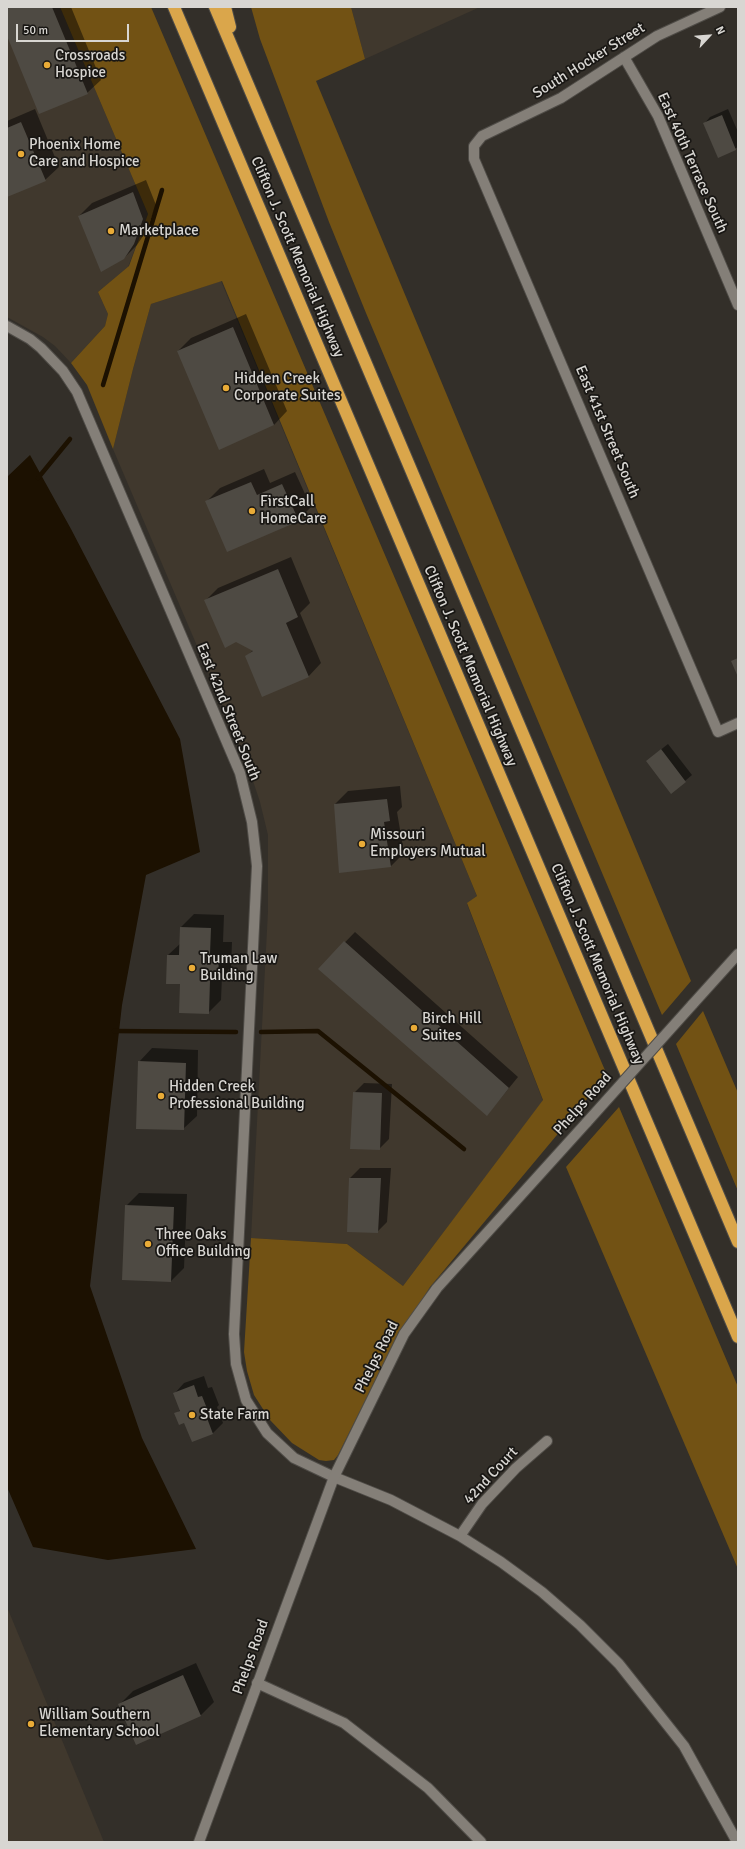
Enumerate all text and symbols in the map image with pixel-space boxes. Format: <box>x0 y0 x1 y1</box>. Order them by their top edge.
scale bar <box>18 16 131 42</box>
north arrow <box>689 16 729 56</box>
street label: South Hocker Street <box>530 19 648 103</box>
text: 50 m <box>23 23 48 38</box>
text: N <box>713 24 728 37</box>
place label: Crossroads Hospice <box>55 47 125 82</box>
marker: Crossroads Hospice <box>42 60 52 70</box>
street label: East 40th Terrace South <box>653 90 731 236</box>
place label: Phoenix Home Care and Hospice <box>29 136 140 171</box>
marker: Phoenix Home Care and Hospice <box>16 149 26 159</box>
street label: Clifton J. Scott Memorial Highway <box>246 154 348 360</box>
place label: Marketplace <box>119 222 199 240</box>
marker: Marketplace <box>106 226 116 236</box>
street label: East 41st Street South <box>571 363 643 501</box>
place label: Hidden Creek Corporate Suites <box>234 370 340 405</box>
marker: Hidden Creek Corporate Suites <box>221 383 231 393</box>
place label: FirstCall HomeCare <box>260 493 327 528</box>
marker: FirstCall HomeCare <box>247 506 257 516</box>
street label: Clifton J. Scott Memorial Highway <box>419 563 521 769</box>
street label: East 42nd Street South <box>192 641 264 783</box>
place label: Missouri Employers Mutual <box>370 826 486 861</box>
marker: Missouri Employers Mutual <box>357 839 367 849</box>
street label: Clifton J. Scott Memorial Highway <box>546 861 648 1067</box>
place label: Truman Law Building <box>200 950 277 985</box>
marker: Truman Law Building <box>187 963 197 973</box>
place label: Birch Hill Suites <box>422 1010 482 1045</box>
marker: Birch Hill Suites <box>409 1023 419 1033</box>
street label: Phelps Road <box>550 1069 616 1139</box>
place label: Hidden Creek Professional Building <box>169 1078 305 1113</box>
marker: Hidden Creek Professional Building <box>156 1091 166 1101</box>
place label: Three Oaks Office Building <box>156 1226 251 1261</box>
marker: Three Oaks Office Building <box>143 1239 153 1249</box>
street label: Phelps Road <box>351 1318 403 1396</box>
place label: State Farm <box>200 1406 269 1424</box>
marker: State Farm <box>187 1410 197 1420</box>
street label: 42nd Court <box>460 1444 522 1508</box>
street label: Phelps Road <box>229 1617 273 1697</box>
place label: William Southern Elementary School <box>39 1706 160 1741</box>
marker: William Southern Elementary School <box>26 1719 36 1729</box>

